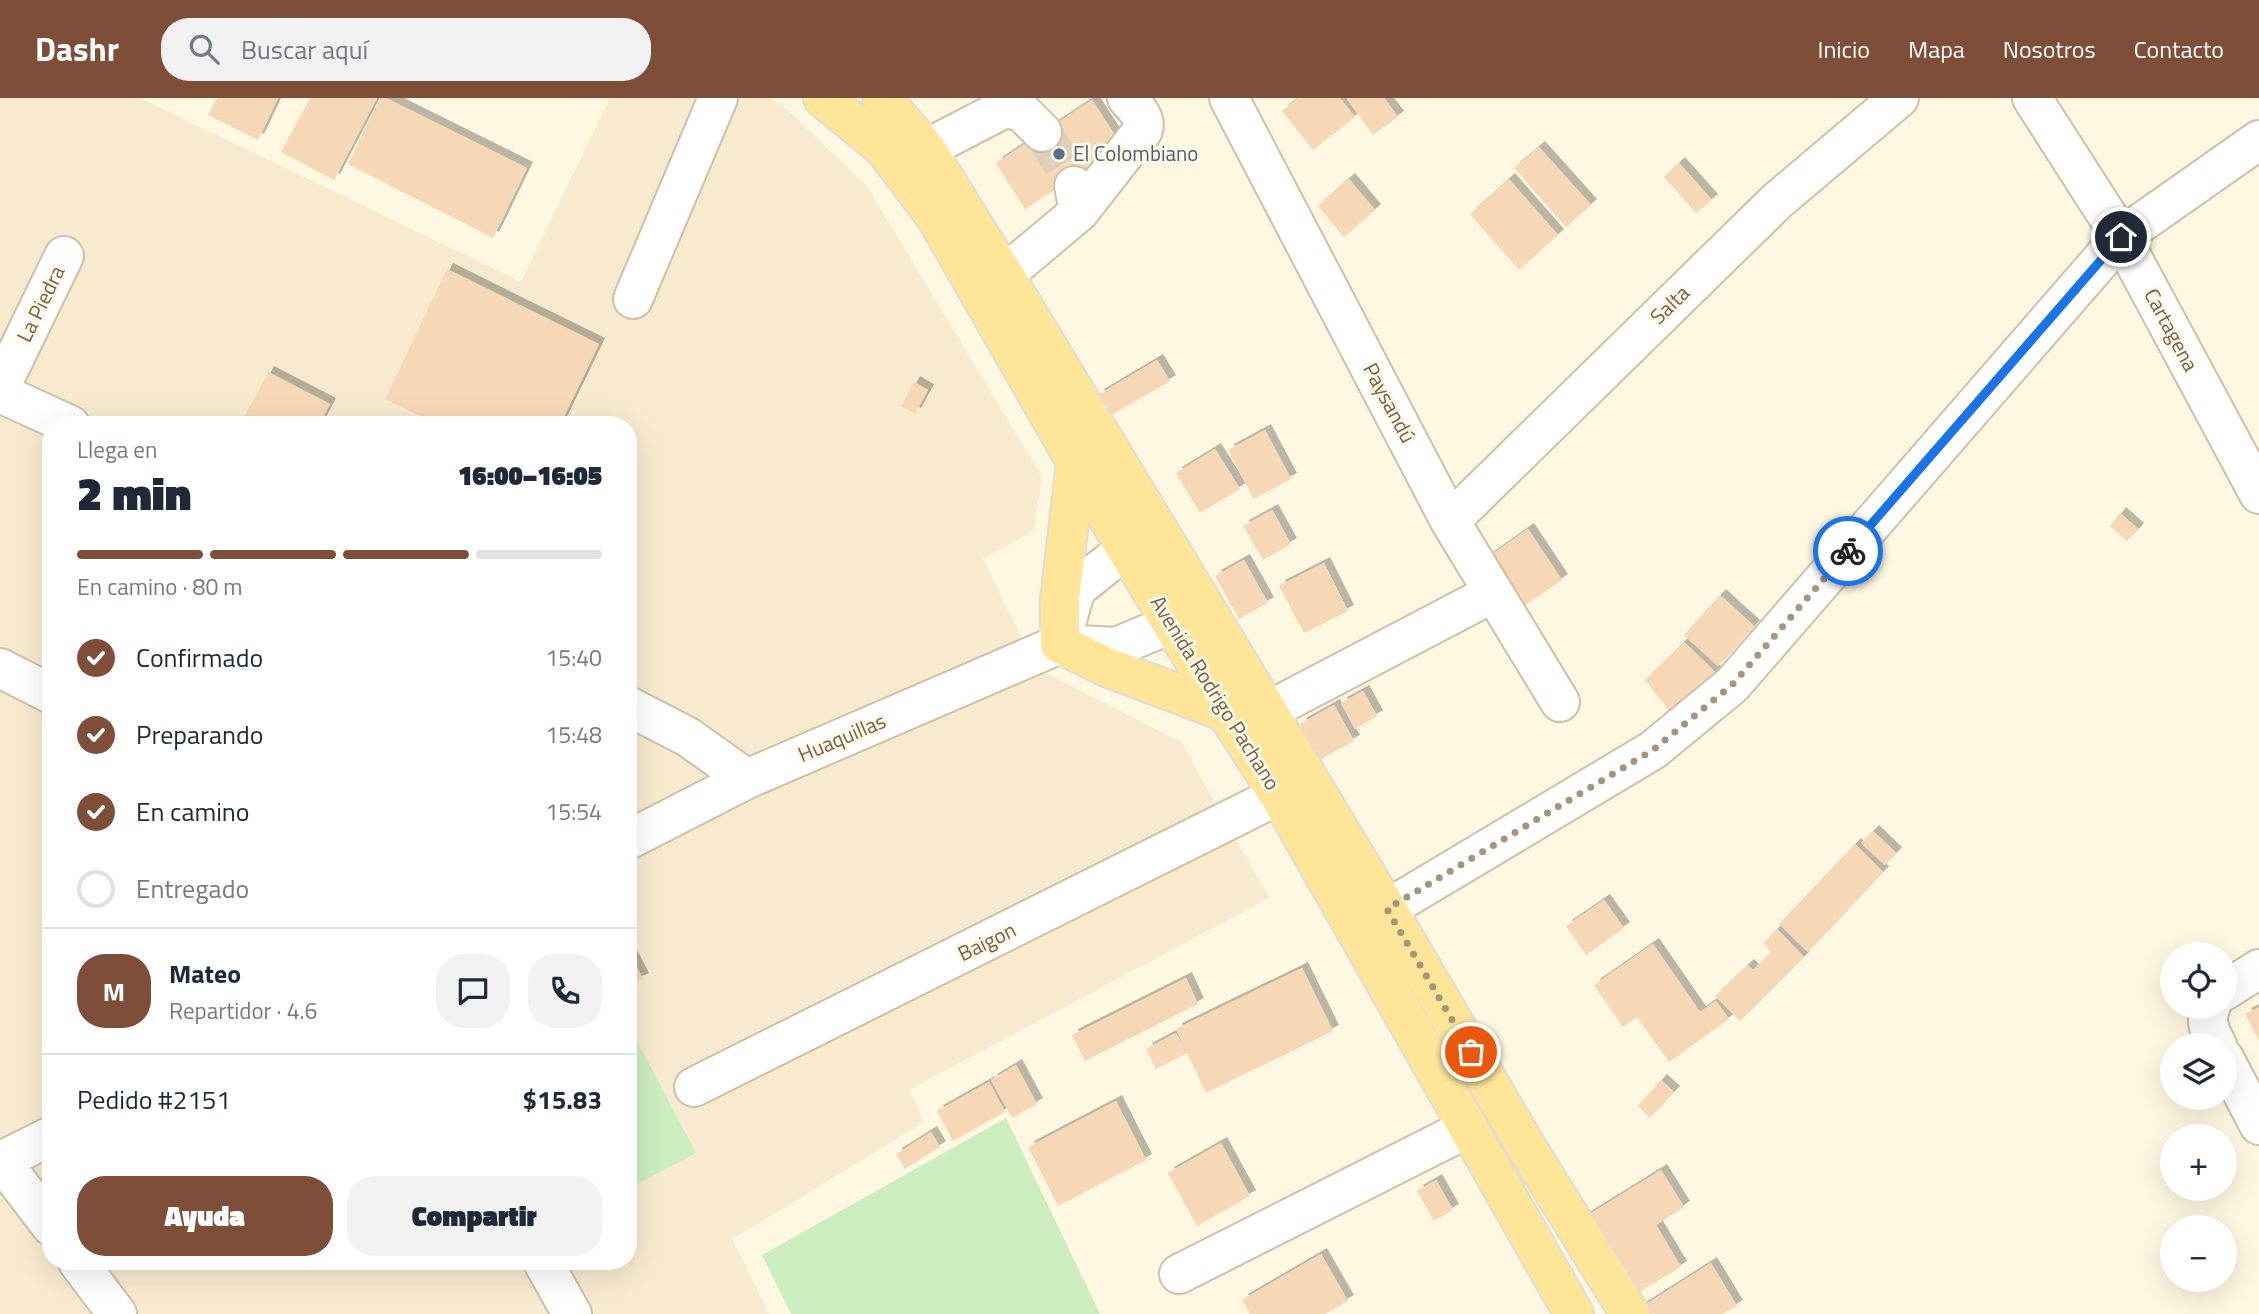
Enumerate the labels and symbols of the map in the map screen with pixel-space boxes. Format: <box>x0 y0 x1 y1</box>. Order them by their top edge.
place label: El Colombiano <box>1073 137 1198 169</box>
marker: El Colombiano <box>1051 146 1067 162</box>
pin <box>2091 207 2151 267</box>
street label: La Piedra <box>8 259 73 347</box>
street label: Salta <box>1642 277 1697 331</box>
street label: Cartagena <box>2137 282 2207 377</box>
street label: Paysandú <box>1355 357 1424 448</box>
courier <box>1813 516 1883 586</box>
street label: Avenida Rodrigo Pachano <box>1143 589 1289 796</box>
street label: Huaquillas <box>793 704 890 770</box>
street label: Baigon <box>952 913 1021 969</box>
pin <box>1441 1022 1501 1082</box>

